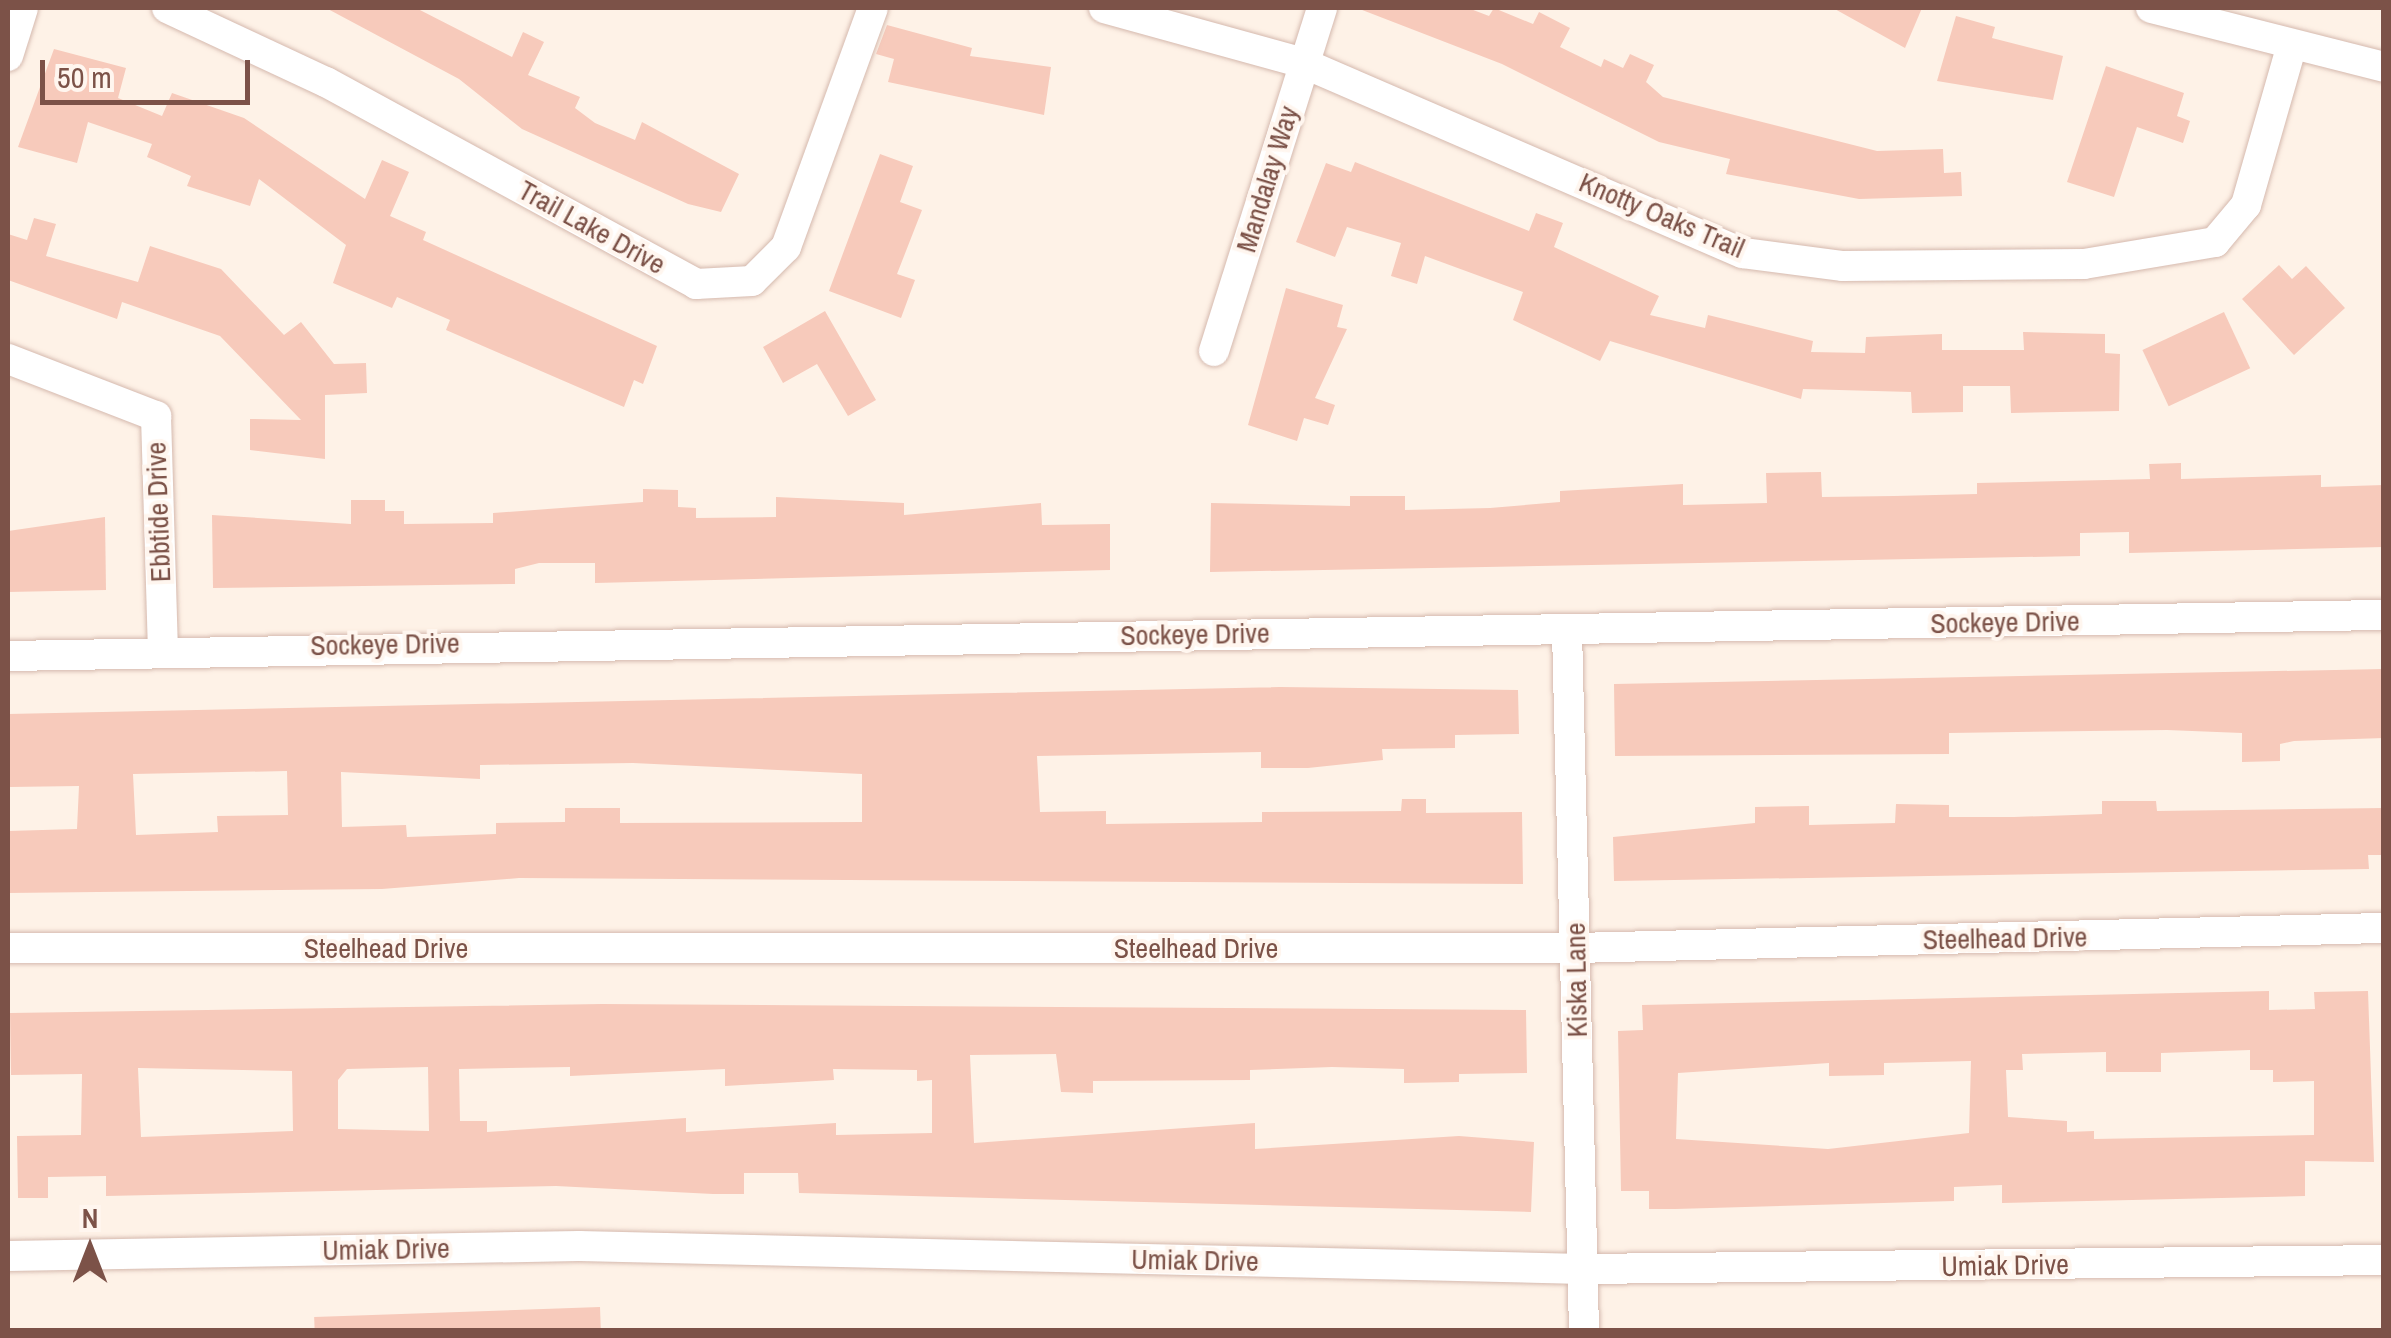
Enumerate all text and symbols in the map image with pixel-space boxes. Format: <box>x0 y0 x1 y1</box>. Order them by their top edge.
scale bar <box>45 40 255 102</box>
text: 50 m <box>57 57 112 97</box>
street label: Mandalay Way <box>1229 102 1305 256</box>
street label: Knotty Oaks Trail <box>1574 165 1750 265</box>
street label: Trail Lake Drive <box>513 173 671 281</box>
street label: Ebbtide Drive <box>139 441 177 583</box>
street label: Sockeye Drive <box>1930 604 2080 640</box>
street label: Sockeye Drive <box>1120 616 1270 652</box>
street label: Sockeye Drive <box>310 626 460 662</box>
street label: Steelhead Drive <box>1922 920 2088 956</box>
street label: Kiska Lane <box>1558 922 1594 1038</box>
street label: Steelhead Drive <box>304 931 468 965</box>
street label: Steelhead Drive <box>1114 931 1278 965</box>
north arrow <box>40 1198 140 1298</box>
text: N <box>82 1199 98 1237</box>
street label: Umiak Drive <box>322 1231 450 1267</box>
street label: Umiak Drive <box>1131 1242 1259 1278</box>
street label: Umiak Drive <box>1941 1247 2069 1283</box>

